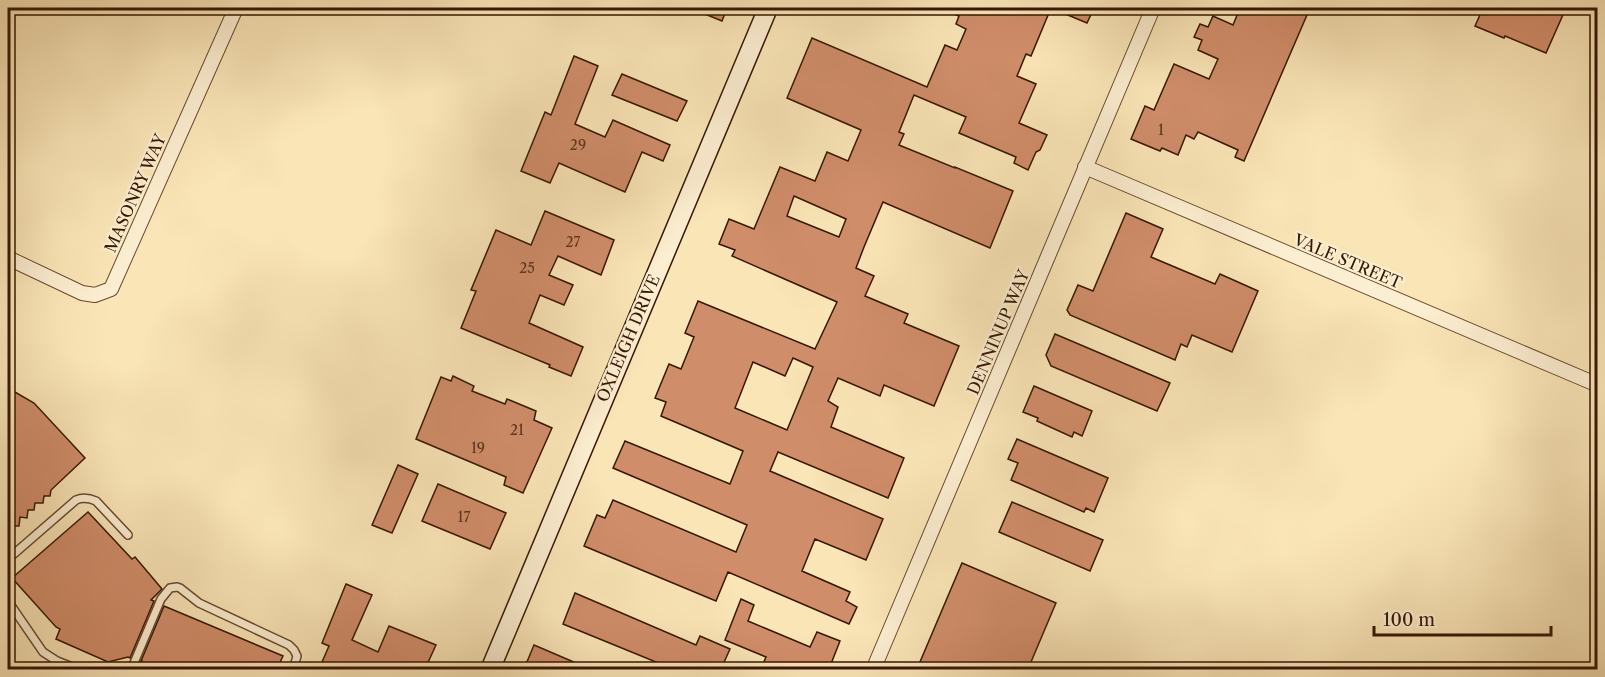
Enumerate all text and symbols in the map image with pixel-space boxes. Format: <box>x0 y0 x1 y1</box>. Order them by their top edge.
house number: 1 <box>1158 121 1164 139</box>
street label: MASONRY WAY <box>100 130 170 255</box>
house number: 29 <box>570 136 586 154</box>
street label: VALE STREET <box>1290 229 1405 293</box>
house number: 27 <box>566 233 581 251</box>
house number: 25 <box>519 259 535 277</box>
street label: DENNINUP WAY <box>963 266 1034 398</box>
street label: OXLEIGH DRIVE <box>592 271 664 405</box>
house number: 21 <box>510 421 524 439</box>
house number: 19 <box>471 439 485 457</box>
house number: 17 <box>458 508 470 526</box>
scale bar <box>1374 599 1551 637</box>
text: 100 m <box>1383 609 1435 631</box>

